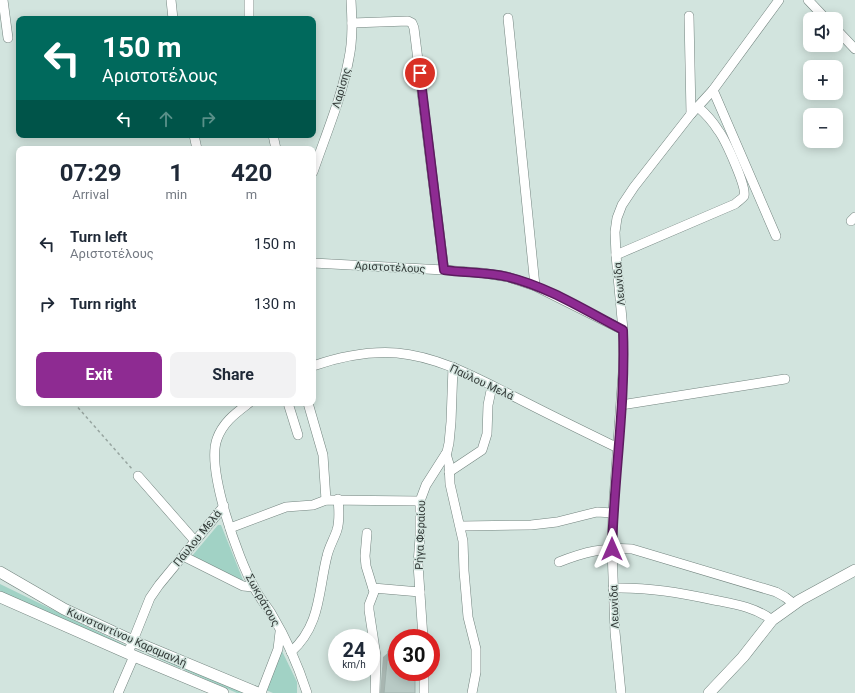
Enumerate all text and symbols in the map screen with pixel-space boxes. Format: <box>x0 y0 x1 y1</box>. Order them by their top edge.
map controls <box>803 12 843 148</box>
button: sound <box>803 12 843 52</box>
text: 150 m <box>102 31 181 64</box>
icon: left <box>36 32 88 84</box>
pin <box>403 56 437 90</box>
button: + <box>803 60 843 100</box>
icon: arrive <box>409 62 431 84</box>
text: Αριστοτέλους <box>102 65 218 86</box>
street label: Λαρίσης <box>329 66 353 110</box>
icon: left <box>113 108 135 130</box>
icon: ahead <box>155 108 177 130</box>
icon: right <box>197 108 219 130</box>
button: − <box>803 108 843 148</box>
text: 07:29 <box>60 159 122 187</box>
text: 1 <box>169 159 183 187</box>
text: 420 <box>231 159 272 187</box>
text: Arrival <box>72 187 109 202</box>
text: min <box>165 187 187 202</box>
text: m <box>246 187 257 202</box>
text: Turn left <box>70 228 127 246</box>
icon: left <box>36 233 58 255</box>
text: 150 m <box>254 235 296 253</box>
text: Αριστοτέλους <box>70 246 154 261</box>
street label: Αριστοτέλους <box>354 259 426 276</box>
street label: Λεωνίδα <box>611 261 628 306</box>
icon: right <box>36 293 58 315</box>
text: Turn right <box>70 295 136 313</box>
text: 130 m <box>254 295 296 313</box>
button: Exit <box>36 352 162 398</box>
button: Share <box>170 352 296 398</box>
street label: Παύλου Μελά <box>448 362 517 403</box>
street label: Ρήγα Φεραίου <box>413 500 428 570</box>
street label: Πάυλου Μελά <box>171 507 225 569</box>
position arrow <box>591 528 633 570</box>
street label: Σωκράτους <box>243 572 282 629</box>
street label: Λεωνίδα <box>607 584 622 629</box>
street label: Κωνσταντίνου Καραμανλή <box>65 605 189 670</box>
speed limit sign: 30 <box>388 629 440 681</box>
text: 24 <box>343 638 365 662</box>
text: km/h <box>342 659 366 670</box>

